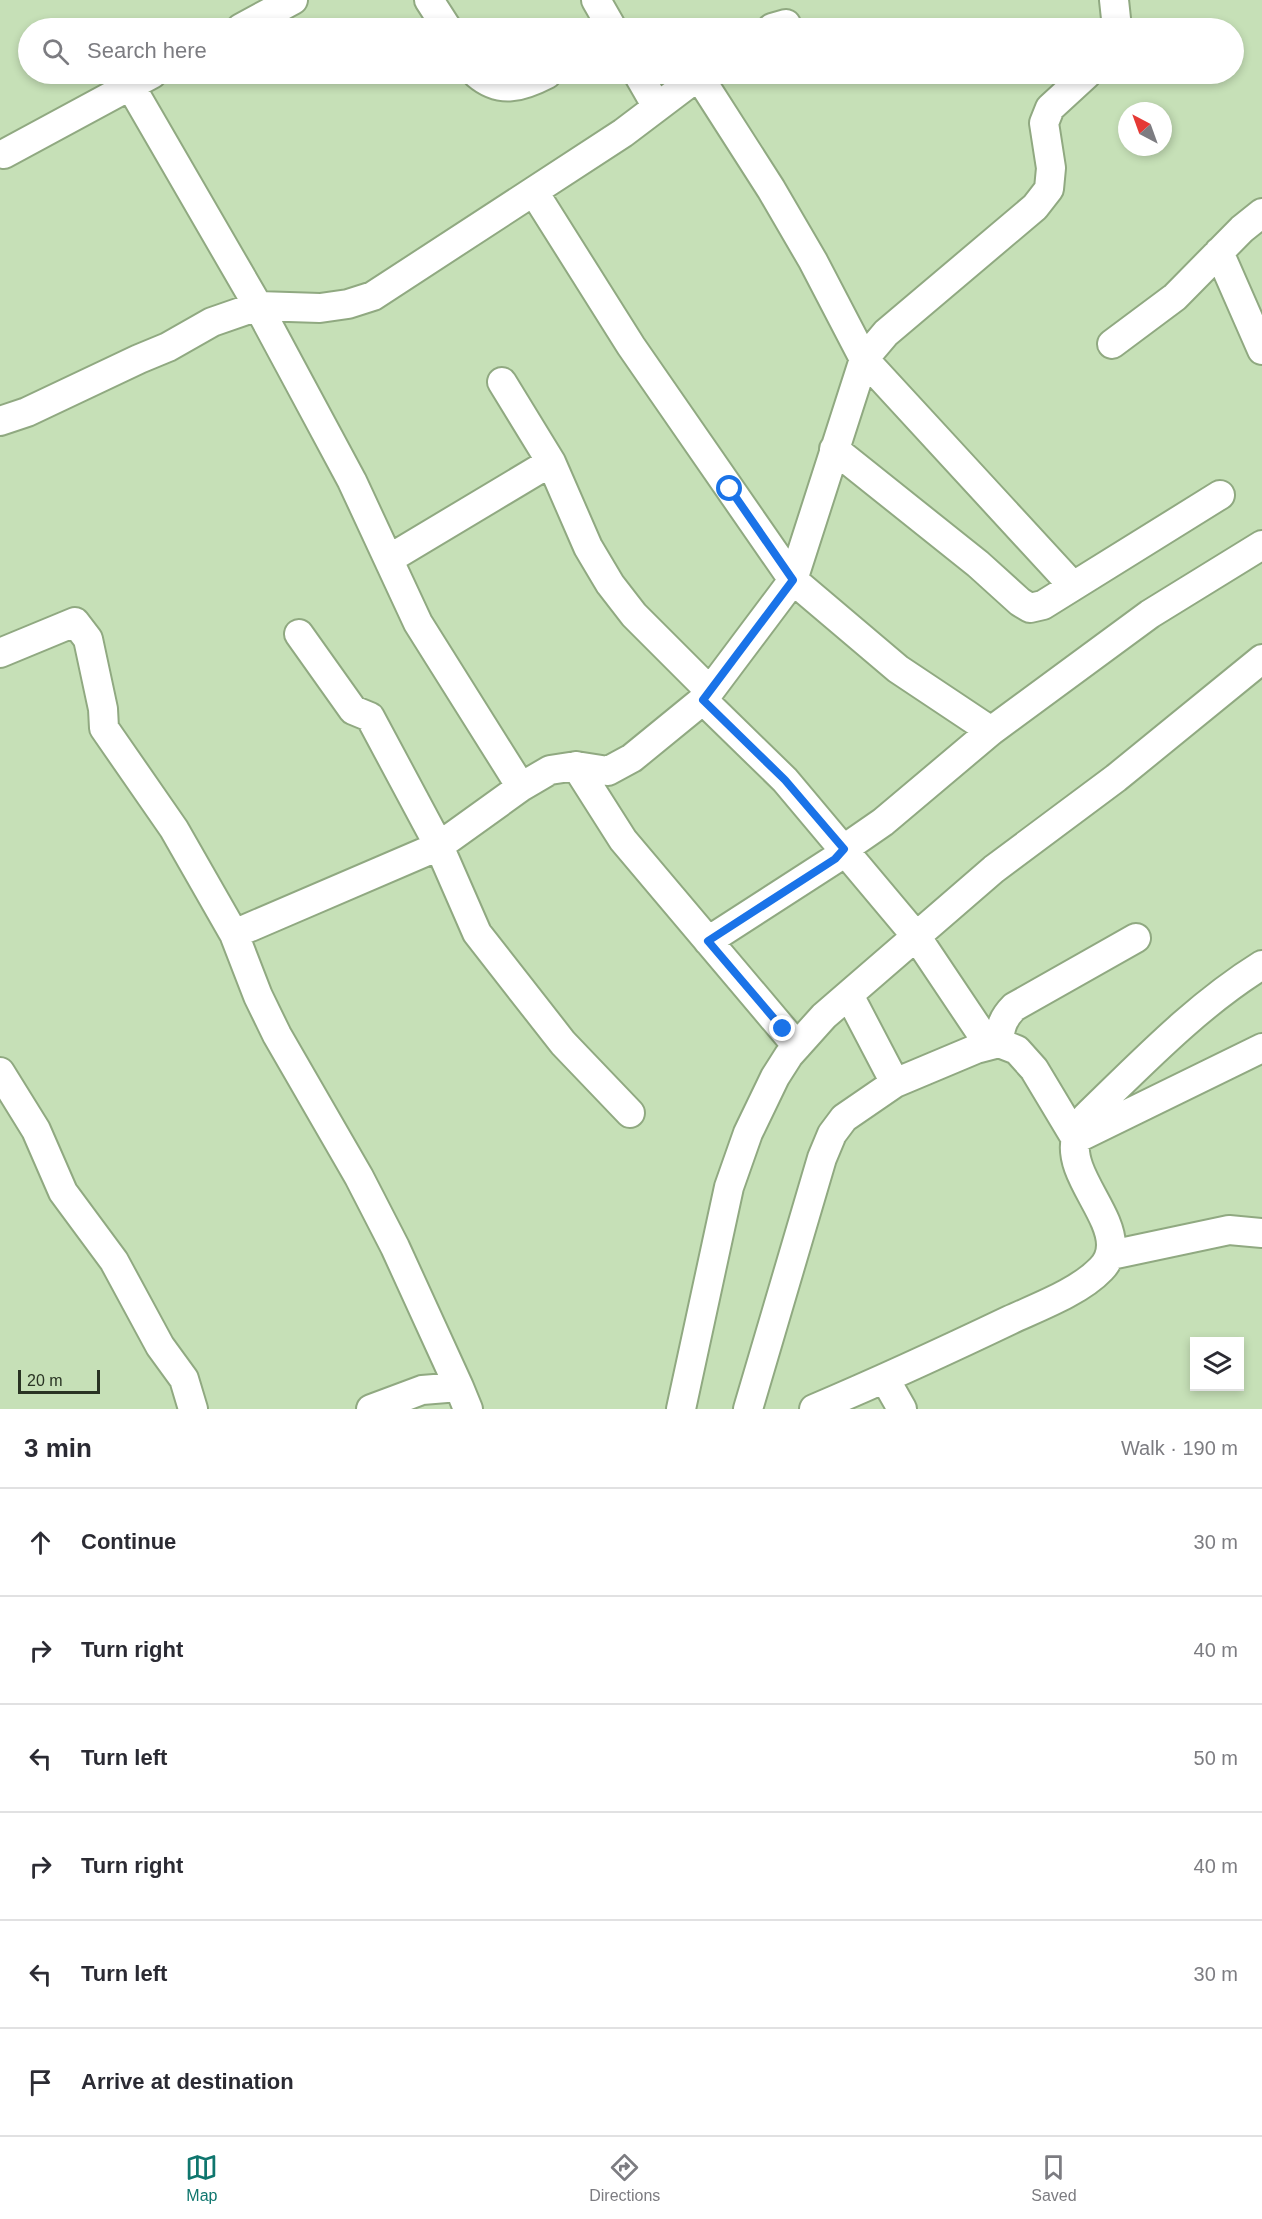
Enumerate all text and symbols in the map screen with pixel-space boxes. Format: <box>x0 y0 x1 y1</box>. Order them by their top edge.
search box <box>18 18 1244 84</box>
icon: search <box>39 35 72 68</box>
text: Search here <box>87 38 207 63</box>
north arrow <box>1118 102 1172 156</box>
route start <box>716 475 742 501</box>
route end <box>769 1015 795 1041</box>
map controls <box>1190 1337 1244 1391</box>
button: layers <box>1190 1337 1244 1391</box>
scale bar <box>18 1367 100 1394</box>
text: 20 m <box>27 1372 63 1389</box>
text: 3 min <box>24 1433 92 1463</box>
text: Walk · 190 m <box>1121 1437 1238 1459</box>
icon: ahead <box>24 1526 57 1559</box>
text: Continue <box>81 1529 176 1554</box>
text: 30 m <box>1194 1531 1238 1553</box>
icon: right <box>24 1634 57 1667</box>
text: Turn right <box>81 1637 183 1662</box>
text: 40 m <box>1194 1639 1238 1661</box>
icon: left <box>24 1742 57 1775</box>
text: Turn left <box>81 1745 167 1770</box>
text: 50 m <box>1194 1747 1238 1769</box>
icon: right <box>24 1850 57 1883</box>
text: Turn right <box>81 1853 183 1878</box>
text: 40 m <box>1194 1855 1238 1877</box>
icon: left <box>24 1958 57 1991</box>
text: Turn left <box>81 1961 167 1986</box>
text: 30 m <box>1194 1963 1238 1985</box>
icon: arrive <box>24 2066 57 2099</box>
text: Arrive at destination <box>81 2069 294 2094</box>
tab: Map <box>185 2151 218 2205</box>
tab: Directions <box>589 2151 660 2205</box>
tab: Saved <box>1031 2151 1077 2205</box>

